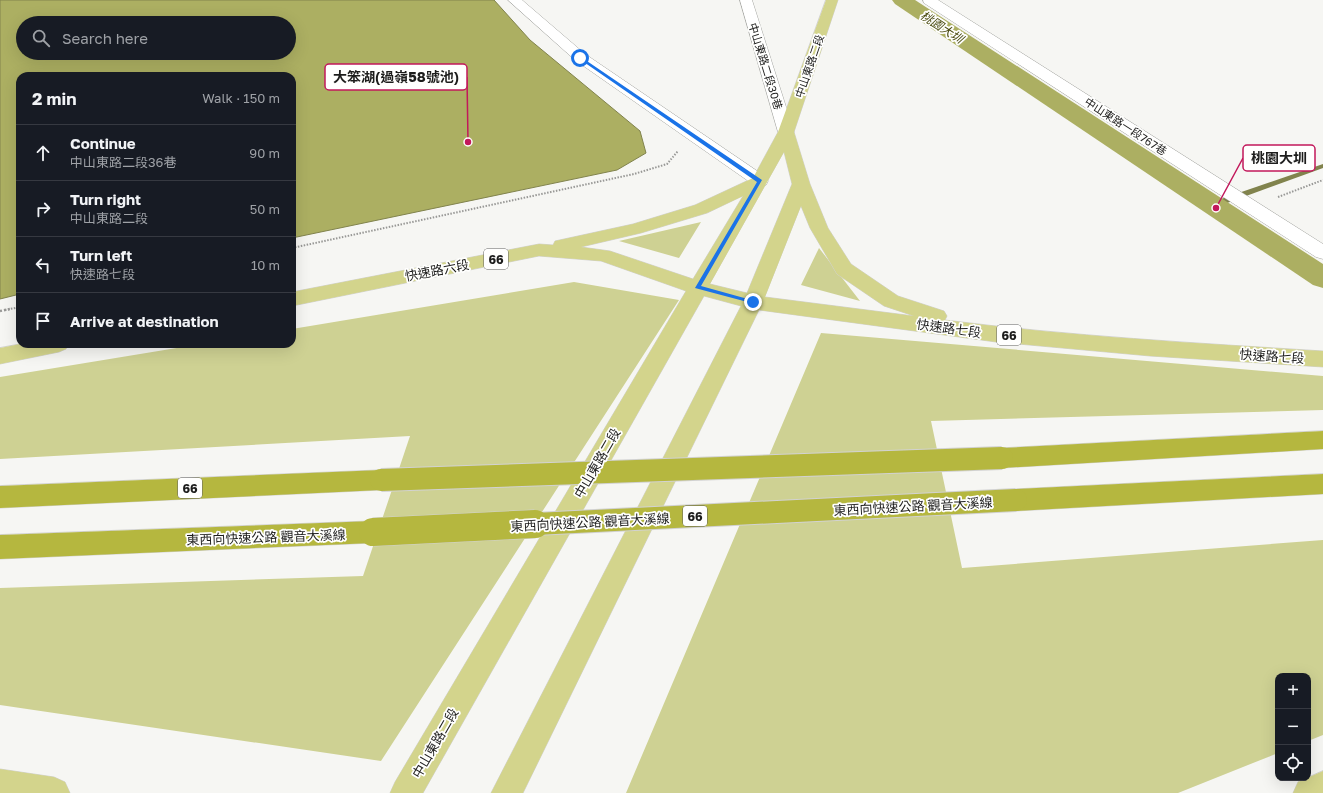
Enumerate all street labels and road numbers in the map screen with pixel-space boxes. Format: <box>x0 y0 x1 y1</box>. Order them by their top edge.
street label: 中山東路二段30巷 <box>747 21 785 111</box>
street label: 中山東路二段 <box>792 33 826 99</box>
street label: 中山東路一段767巷 <box>1082 95 1170 157</box>
road number: 66 <box>484 249 508 269</box>
street label: 快速路六段 <box>404 256 470 284</box>
street label: 快速路七段 <box>916 316 982 340</box>
road number: 66 <box>997 325 1021 345</box>
street label: 快速路七段 <box>1239 346 1305 366</box>
street label: 中山東路二段 <box>571 425 623 501</box>
road number: 66 <box>178 478 202 498</box>
street label: 東西向快速公路 觀音大溪線 <box>833 494 993 518</box>
road number: 66 <box>683 506 707 526</box>
street label: 東西向快速公路 觀音大溪線 <box>510 510 670 534</box>
street label: 東西向快速公路 觀音大溪線 <box>186 526 346 548</box>
street label: 中山東路二段 <box>409 705 461 781</box>

